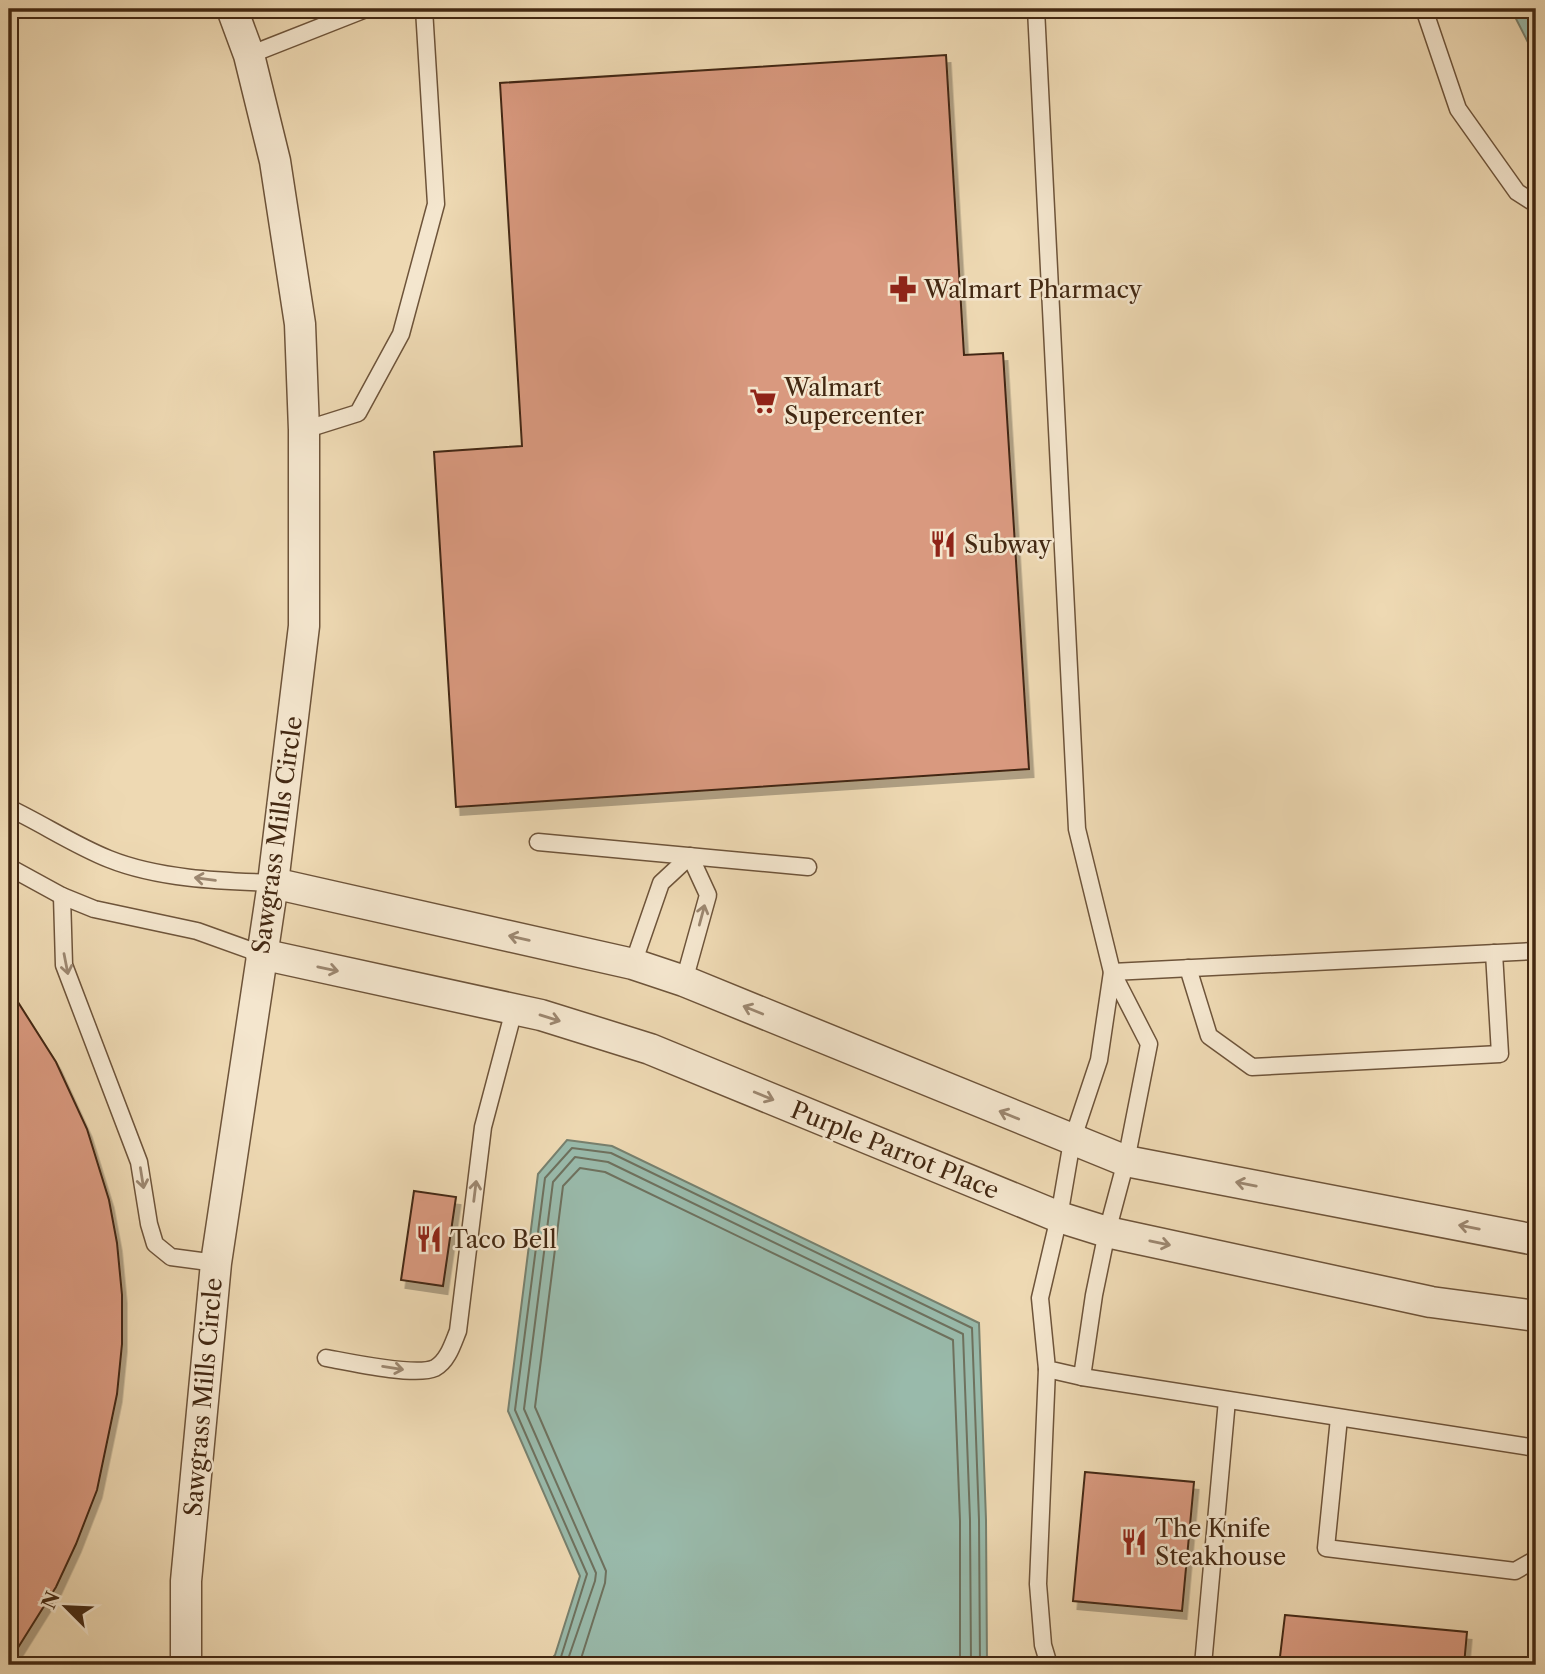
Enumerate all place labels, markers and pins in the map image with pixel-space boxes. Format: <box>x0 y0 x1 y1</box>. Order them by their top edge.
pharmacy icon: Walmart Pharmacy <box>888 274 918 304</box>
place label: Walmart Pharmacy <box>923 275 1143 304</box>
place label: Walmart Supercenter <box>783 373 924 430</box>
supermarket icon: Walmart Supercenter <box>748 386 778 416</box>
restaurant icon: Subway <box>928 529 958 559</box>
place label: Subway <box>964 530 1052 559</box>
restaurant icon: Taco Bell <box>414 1224 444 1254</box>
place label: Taco Bell <box>450 1225 557 1254</box>
place label: The Knife Steakhouse <box>1155 1514 1286 1571</box>
restaurant icon: The Knife Steakhouse <box>1119 1527 1149 1557</box>

